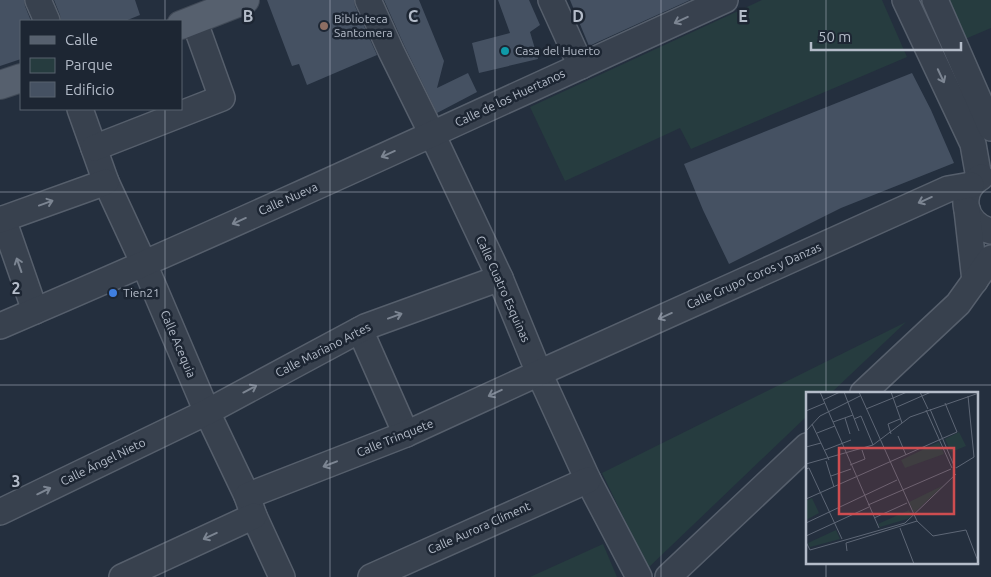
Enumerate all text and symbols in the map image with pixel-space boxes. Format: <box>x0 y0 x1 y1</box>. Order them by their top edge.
text: B <box>243 7 253 25</box>
text: C <box>408 7 418 25</box>
text: D <box>572 7 584 25</box>
text: E <box>738 7 748 25</box>
place label: Biblioteca Santomera <box>334 12 393 39</box>
one-way arrow <box>674 16 689 26</box>
legend <box>20 20 182 110</box>
marker: Biblioteca Santomera <box>318 20 330 32</box>
scale bar <box>811 20 961 52</box>
text: 50 m <box>818 28 851 45</box>
text: Calle <box>65 31 98 48</box>
place label: Casa del Huerto <box>515 44 600 57</box>
marker: Casa del Huerto <box>499 45 511 57</box>
text: Parque <box>65 56 113 73</box>
street label: Calle de los Huertanos <box>453 66 567 129</box>
one-way arrow <box>936 68 946 83</box>
text: Edificio <box>65 81 114 98</box>
one-way arrow <box>381 150 396 160</box>
street label: Calle Nueva <box>256 180 319 217</box>
one-way arrow <box>918 195 933 205</box>
one-way arrow <box>38 198 54 208</box>
one-way arrow <box>232 216 247 226</box>
street label: Calle Cuatro Esquinas <box>474 233 533 344</box>
street label: Calle Grupo Coros y Danzas <box>684 240 823 311</box>
one-way arrow <box>13 257 23 273</box>
text: 2 <box>11 279 21 297</box>
place label: Tien21 <box>123 286 160 299</box>
marker: Tien21 <box>107 287 119 299</box>
street label: Calle Acequia <box>158 308 199 380</box>
one-way arrow <box>387 311 402 320</box>
one-way arrow <box>658 312 673 322</box>
street label: Calle Mariano Artes <box>273 320 372 379</box>
one-way arrow <box>242 384 257 394</box>
one-way arrow <box>488 389 503 399</box>
inset map <box>806 392 978 564</box>
street label: Calle Trinquete <box>355 416 435 459</box>
street label: Calle Ángel Nieto <box>58 435 147 488</box>
one-way arrow <box>322 460 338 469</box>
text: 3 <box>11 472 21 490</box>
one-way arrow <box>36 485 51 495</box>
street label: Calle Aurora Climent <box>426 499 532 556</box>
one-way arrow <box>203 532 218 542</box>

